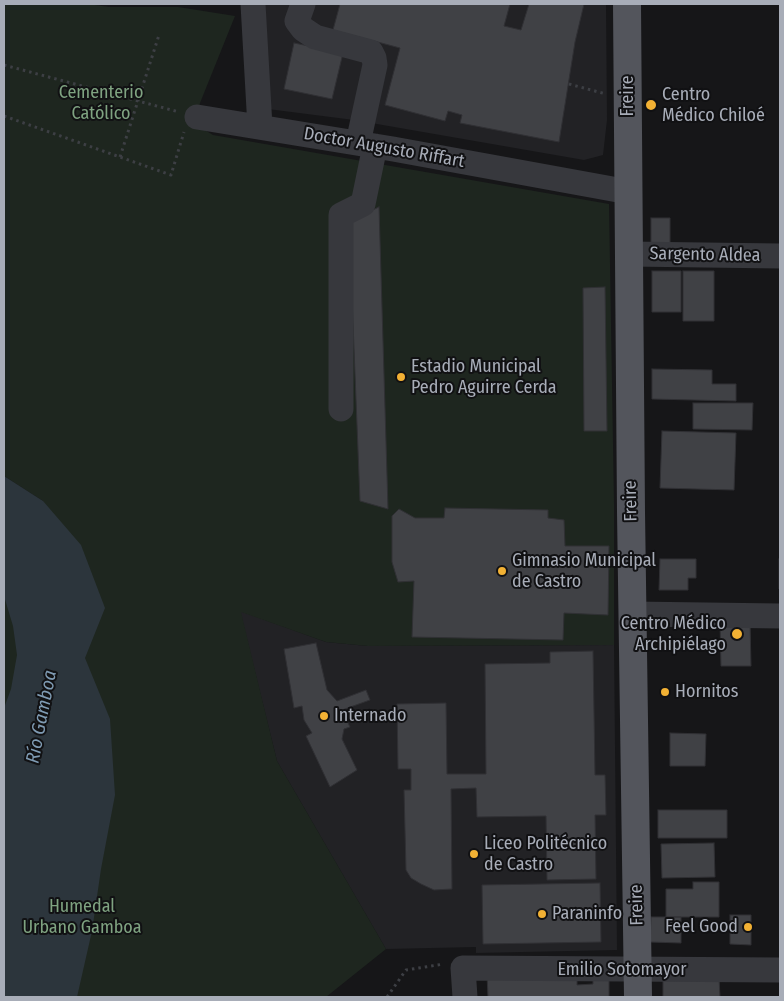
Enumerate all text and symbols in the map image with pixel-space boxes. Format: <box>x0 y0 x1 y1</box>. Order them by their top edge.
street label: Freire <box>617 75 639 117</box>
park label: Cementerio Católico <box>59 82 143 125</box>
place label: Centro Médico Chiloé <box>662 84 765 126</box>
marker: Centro Médico Chiloé <box>644 98 658 112</box>
street label: Doctor Augusto Riffart <box>302 123 466 173</box>
street label: Sargento Aldea <box>649 243 761 267</box>
place label: Estadio Municipal Pedro Aguirre Cerda <box>411 356 557 398</box>
marker: Estadio Municipal Pedro Aguirre Cerda <box>395 371 407 383</box>
street label: Freire <box>620 480 642 522</box>
place label: Gimnasio Municipal de Castro <box>512 550 656 592</box>
marker: Gimnasio Municipal de Castro <box>496 565 508 577</box>
place label: Centro Médico Archipiélago <box>621 613 726 656</box>
marker: Centro Médico Archipiélago <box>730 627 744 641</box>
water label: Río Gamboa <box>22 668 62 766</box>
place label: Hornitos <box>675 681 738 703</box>
marker: Hornitos <box>659 686 671 698</box>
place label: Internado <box>334 705 406 727</box>
marker: Internado <box>318 710 330 722</box>
place label: Liceo Politécnico de Castro <box>484 833 607 876</box>
marker: Liceo Politécnico de Castro <box>468 848 480 860</box>
street label: Freire <box>626 884 648 926</box>
park label: Humedal Urbano Gamboa <box>23 896 141 939</box>
place label: Paraninfo <box>552 903 622 925</box>
marker: Paraninfo <box>536 908 548 920</box>
place label: Feel Good <box>665 916 738 938</box>
marker: Feel Good <box>742 921 754 933</box>
street label: Emilio Sotomayor <box>557 959 687 981</box>

